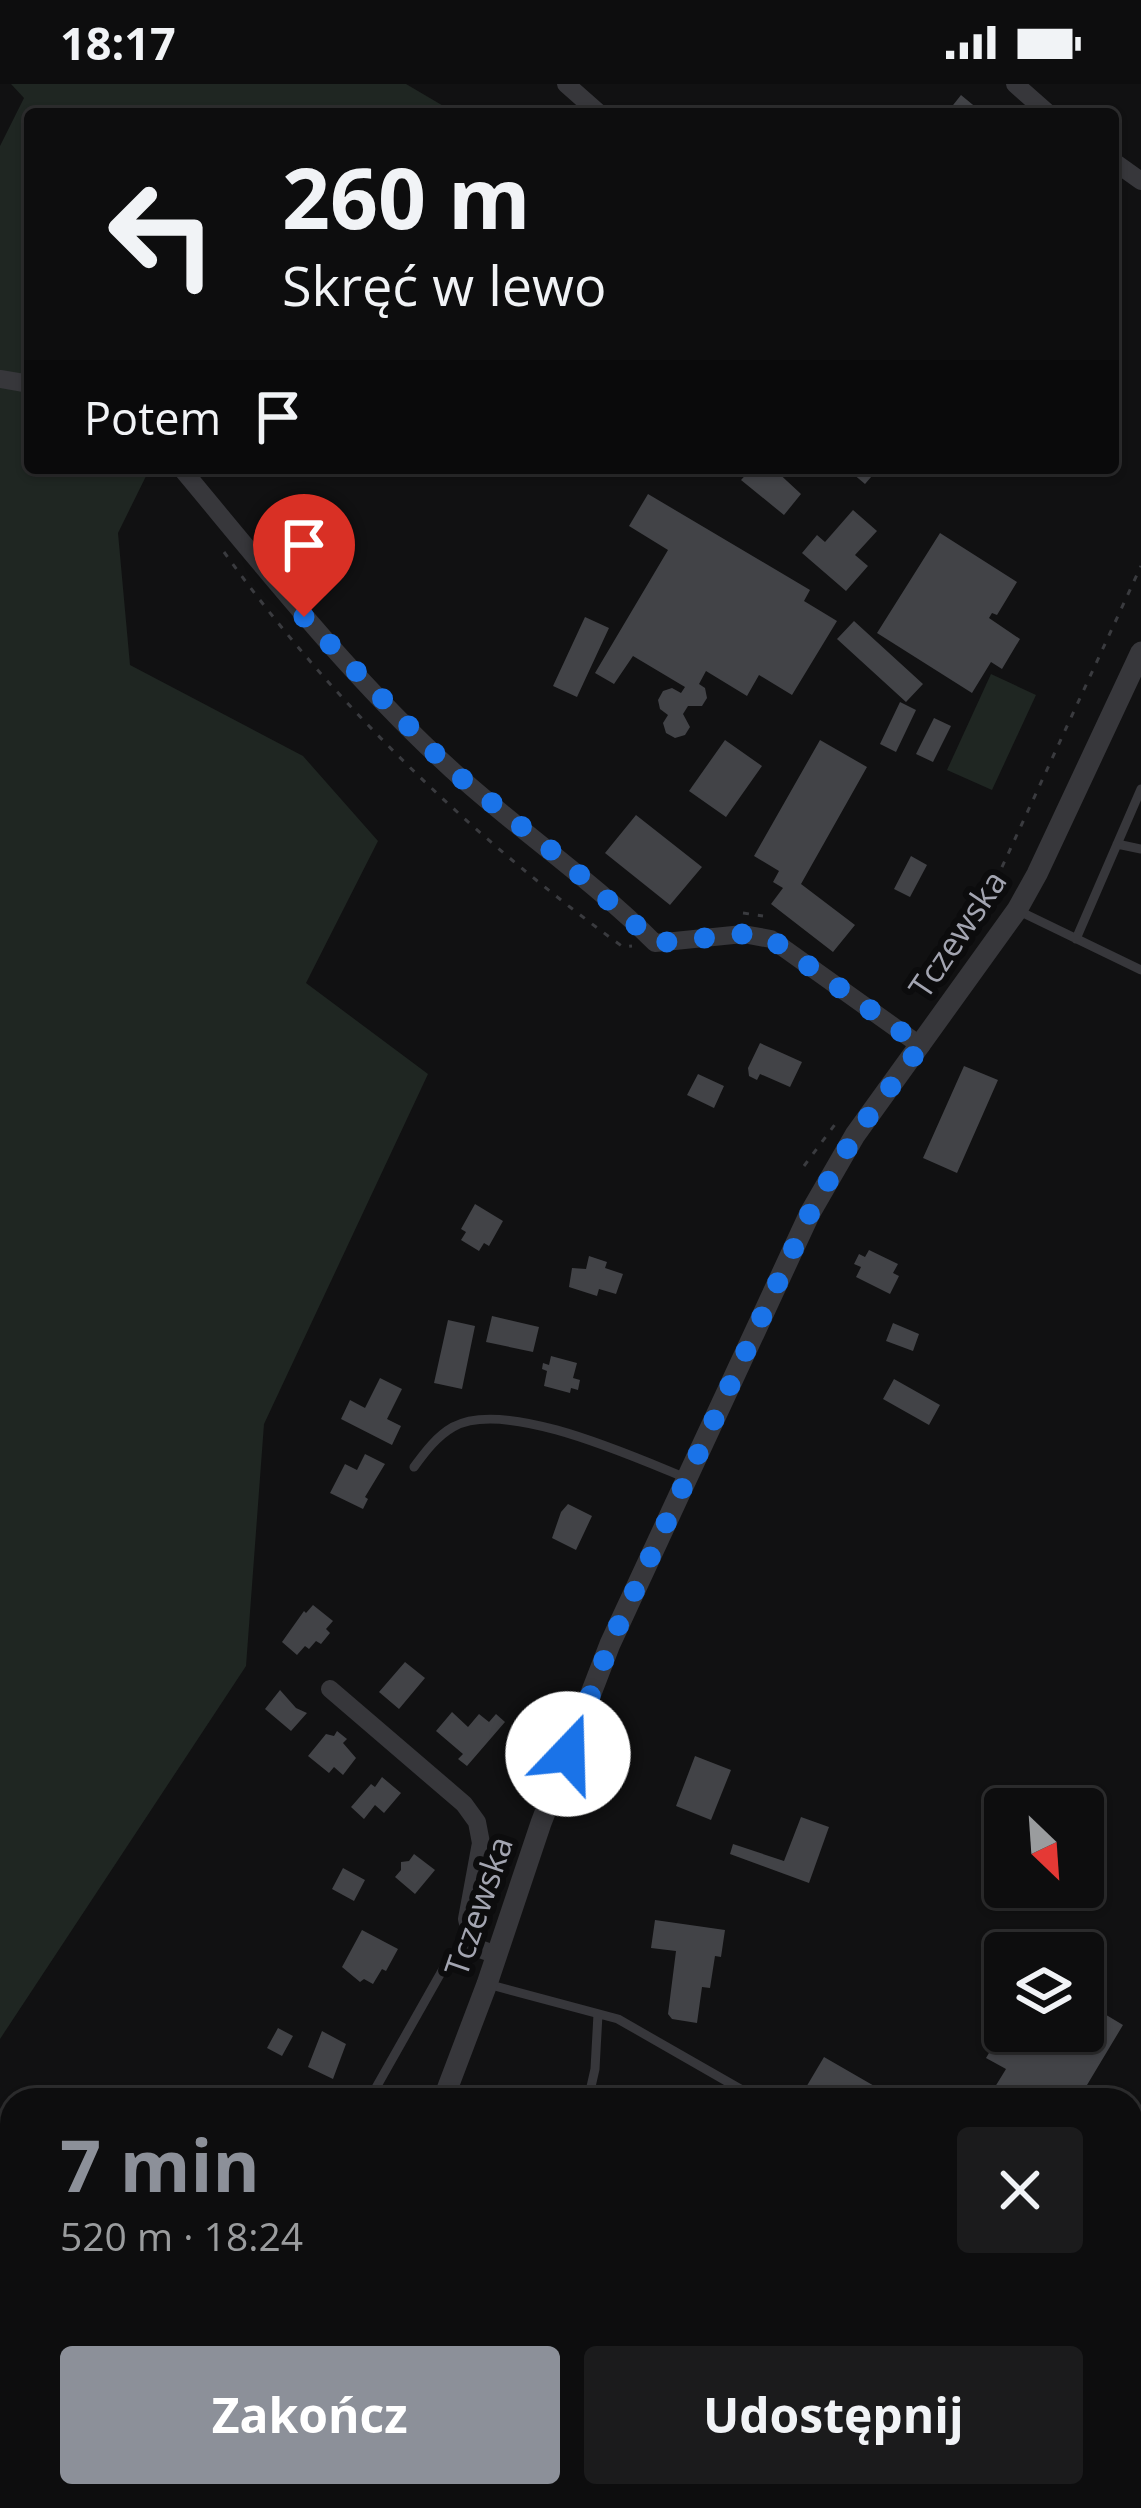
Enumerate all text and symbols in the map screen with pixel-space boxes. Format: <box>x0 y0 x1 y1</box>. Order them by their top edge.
text: 18:17 <box>60 12 176 73</box>
text: 260 m <box>282 139 530 254</box>
icon: left <box>84 156 240 312</box>
text: Skręć w lewo <box>282 248 606 322</box>
icon: arrive <box>245 384 311 450</box>
text: Potem <box>84 387 221 448</box>
pin <box>253 494 355 617</box>
icon: arrive <box>271 512 337 578</box>
street label: Tczewska <box>898 861 1016 1007</box>
position arrow <box>505 1691 631 1817</box>
north arrow <box>984 1788 1104 1908</box>
map controls <box>984 1788 1104 2052</box>
street label: Tczewska <box>433 1830 523 1982</box>
button: layers <box>984 1932 1104 2052</box>
text: 7 min <box>60 2115 260 2213</box>
button: close <box>957 2127 1083 2253</box>
text: 520 m · 18:24 <box>60 2209 303 2262</box>
button: Zakończ <box>60 2346 560 2484</box>
button: Udostępnij <box>584 2346 1083 2484</box>

